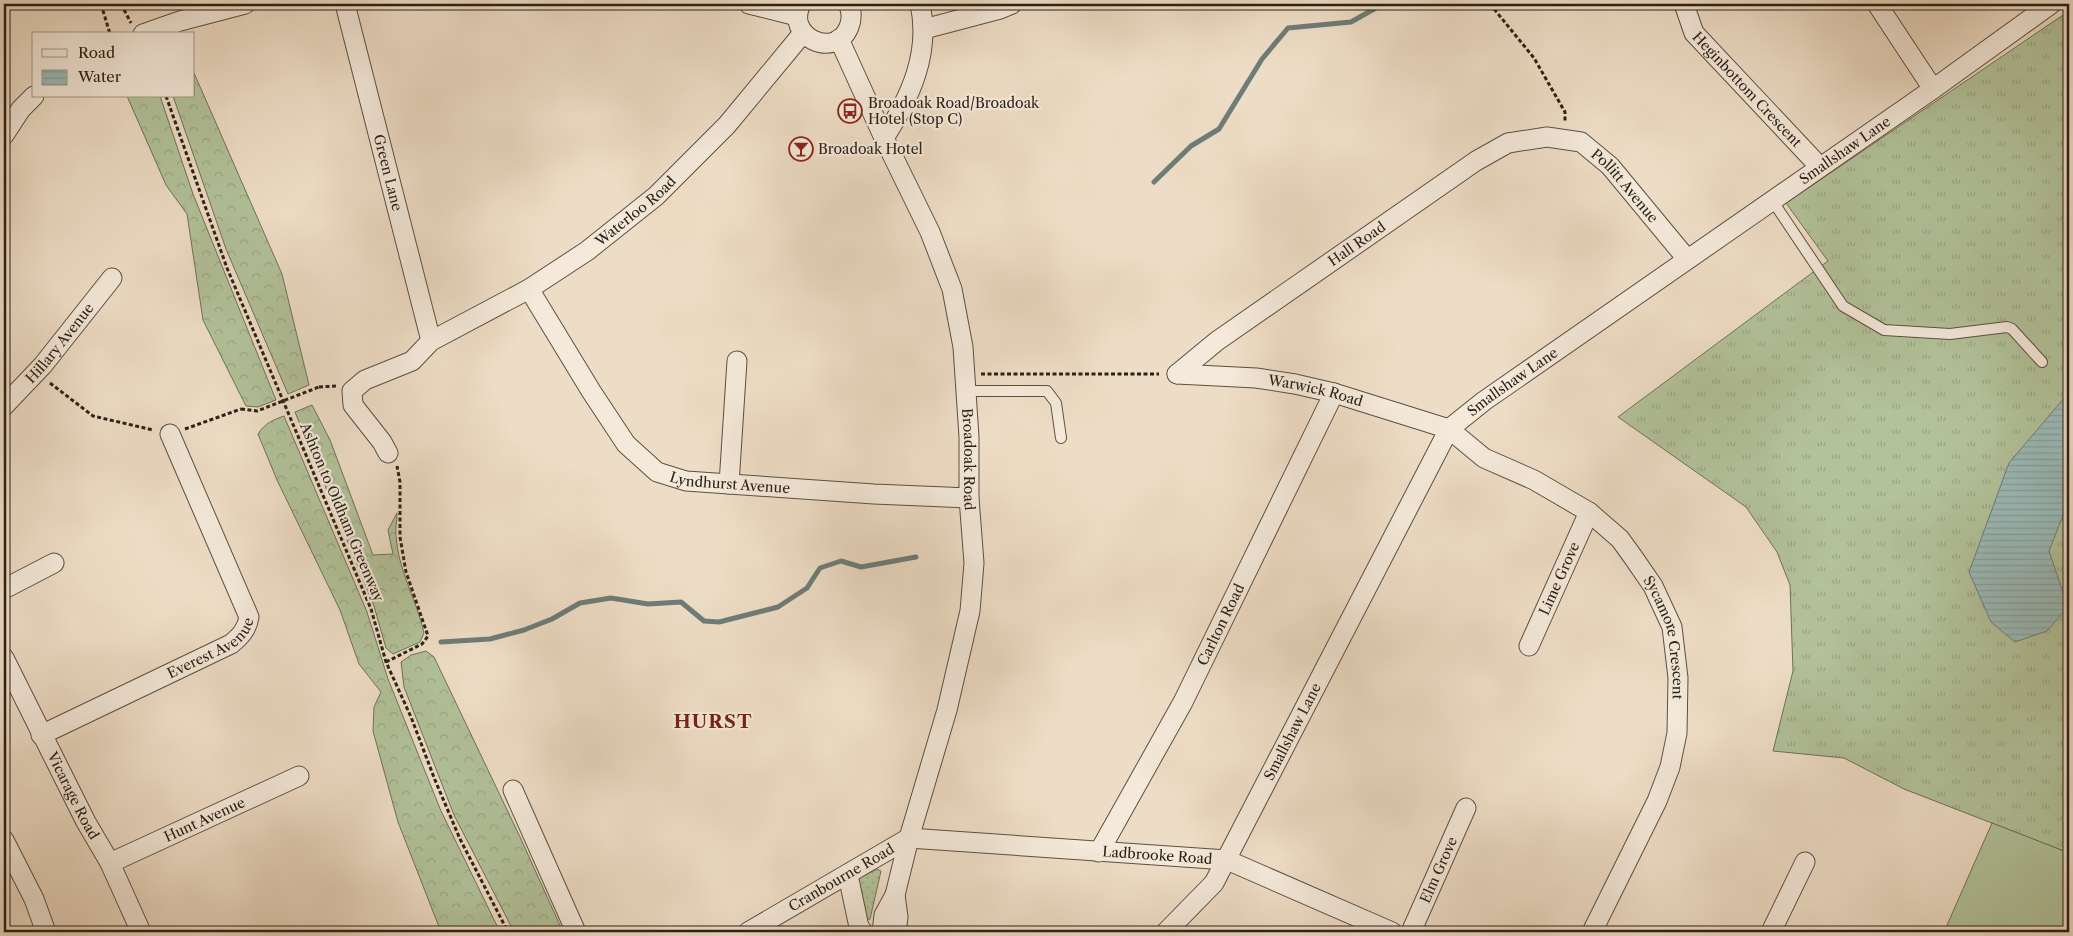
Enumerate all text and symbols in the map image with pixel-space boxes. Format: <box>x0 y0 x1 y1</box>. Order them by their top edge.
street label: Heginbottom Crescent <box>1688 28 1806 151</box>
legend <box>32 32 195 98</box>
text: Road <box>78 43 115 62</box>
text: Water <box>77 67 122 86</box>
place label: Broadoak Road/Broadoak Hotel (Stop C) <box>868 94 1040 128</box>
bus stop icon: Broadoak Road/Broadoak Hotel (Stop C) <box>837 98 863 124</box>
street label: Smallshaw Lane <box>1796 112 1894 188</box>
street label: Green Lane <box>370 132 406 213</box>
bar icon: Broadoak Hotel <box>788 136 814 162</box>
place label: Broadoak Hotel <box>818 140 923 158</box>
street label: Pollitt Avenue <box>1587 145 1662 227</box>
street label: Waterloo Road <box>591 172 680 251</box>
street label: Hall Road <box>1324 217 1389 270</box>
street label: Hillary Avenue <box>22 299 98 387</box>
street label: Smallshaw Lane <box>1463 343 1561 420</box>
street label: Warwick Road <box>1266 371 1366 411</box>
street label: Broadoak Road <box>958 408 979 511</box>
street label: Ashton to Oldham Greenway <box>296 419 388 604</box>
street label: Lyndhurst Avenue <box>668 468 791 497</box>
street label: Lime Grove <box>1535 539 1584 618</box>
street label: Sycamore Crescent <box>1639 572 1687 700</box>
street label: Carlton Road <box>1193 580 1249 669</box>
street label: Everest Avenue <box>164 615 258 682</box>
street label: Smallshaw Lane <box>1260 680 1325 783</box>
district label: HURST <box>673 710 753 733</box>
street label: Vicarage Road <box>43 748 103 843</box>
street label: Hunt Avenue <box>161 793 248 846</box>
street label: Elm Grove <box>1416 834 1461 906</box>
street label: Cranbourne Road <box>785 839 898 915</box>
street label: Ladbrooke Road <box>1102 842 1213 868</box>

